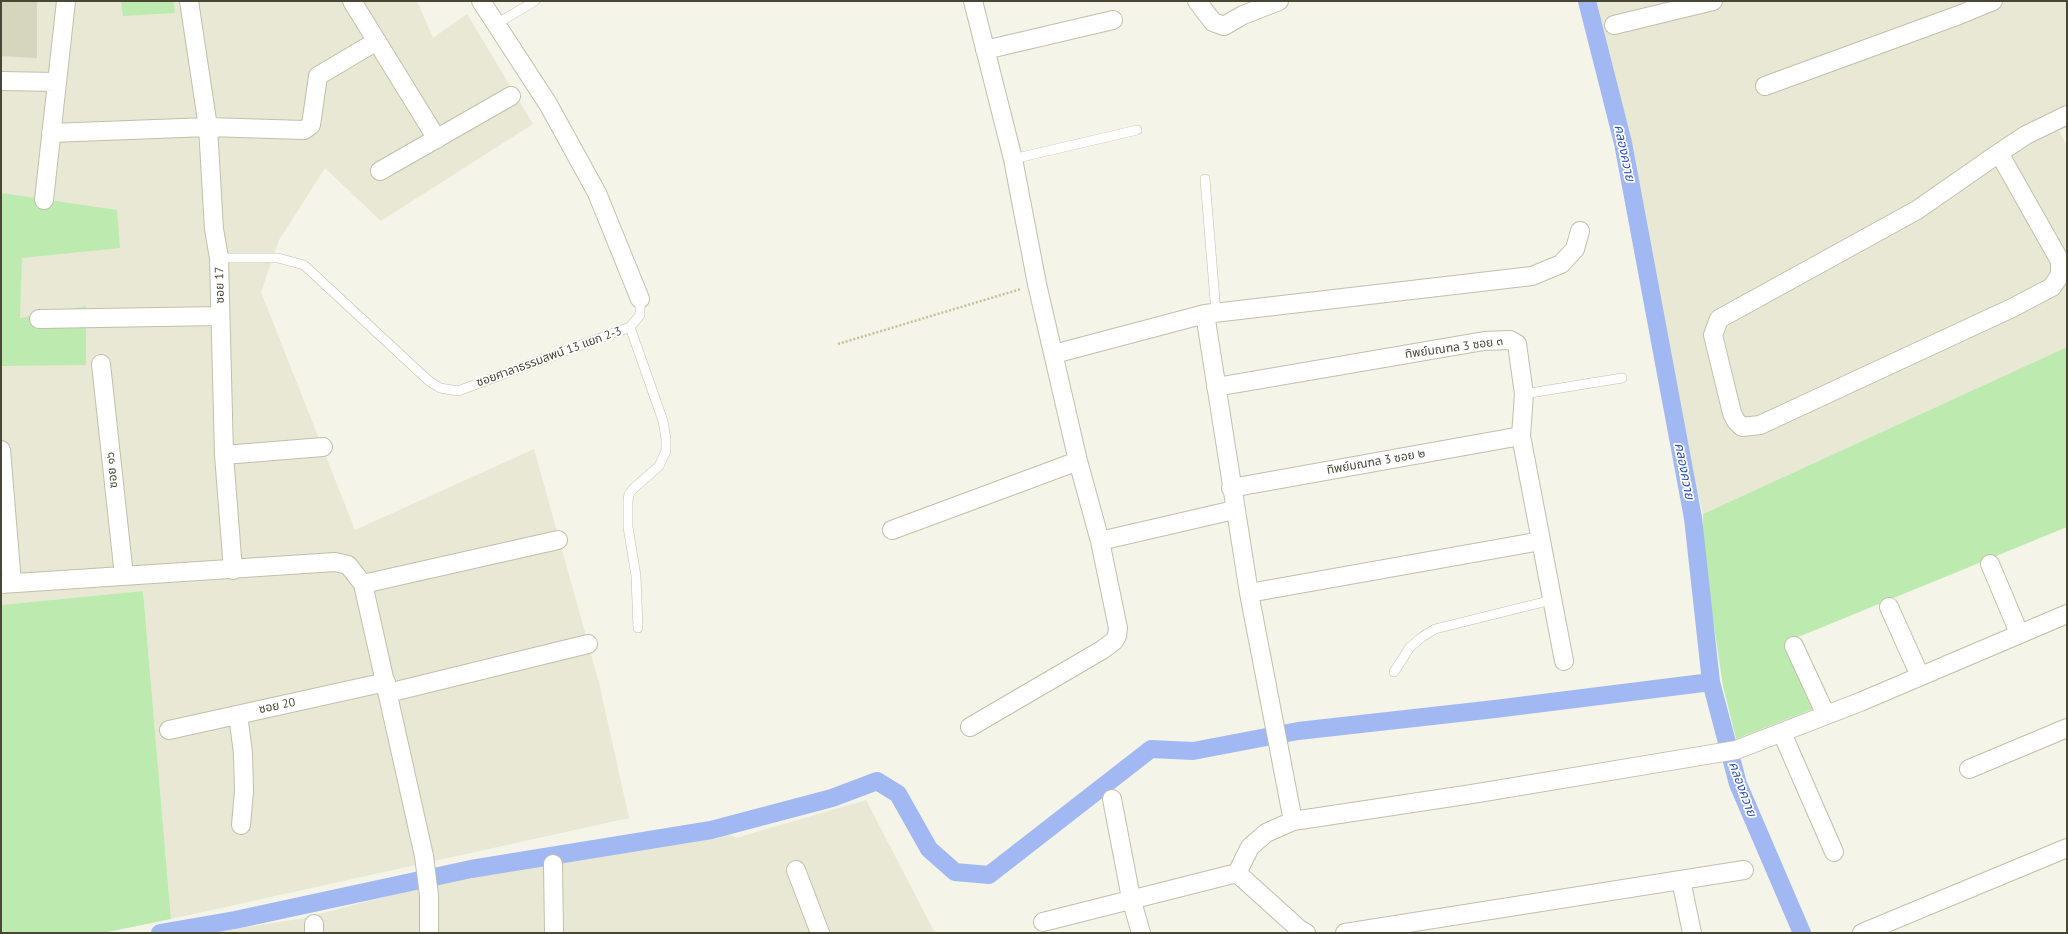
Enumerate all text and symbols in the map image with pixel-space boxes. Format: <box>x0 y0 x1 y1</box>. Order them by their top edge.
water label: คลองควาย <box>1610 123 1638 183</box>
street label: ซอย 17 <box>212 266 228 304</box>
street label: ซอยศาลาธรรมสพน์ 13 แยก 2-3 <box>474 324 624 390</box>
street label: ทิพย์มณฑล 3 ซอย ๓ <box>1404 334 1504 362</box>
water label: คลองควาย <box>1671 441 1697 501</box>
street label: ทิพย์มณฑล 3 ซอย ๒ <box>1326 446 1426 478</box>
street label: ซอย ๑๖ <box>103 451 121 489</box>
street label: ซอย 20 <box>257 695 297 717</box>
water label: คลองควาย <box>1725 759 1759 819</box>

